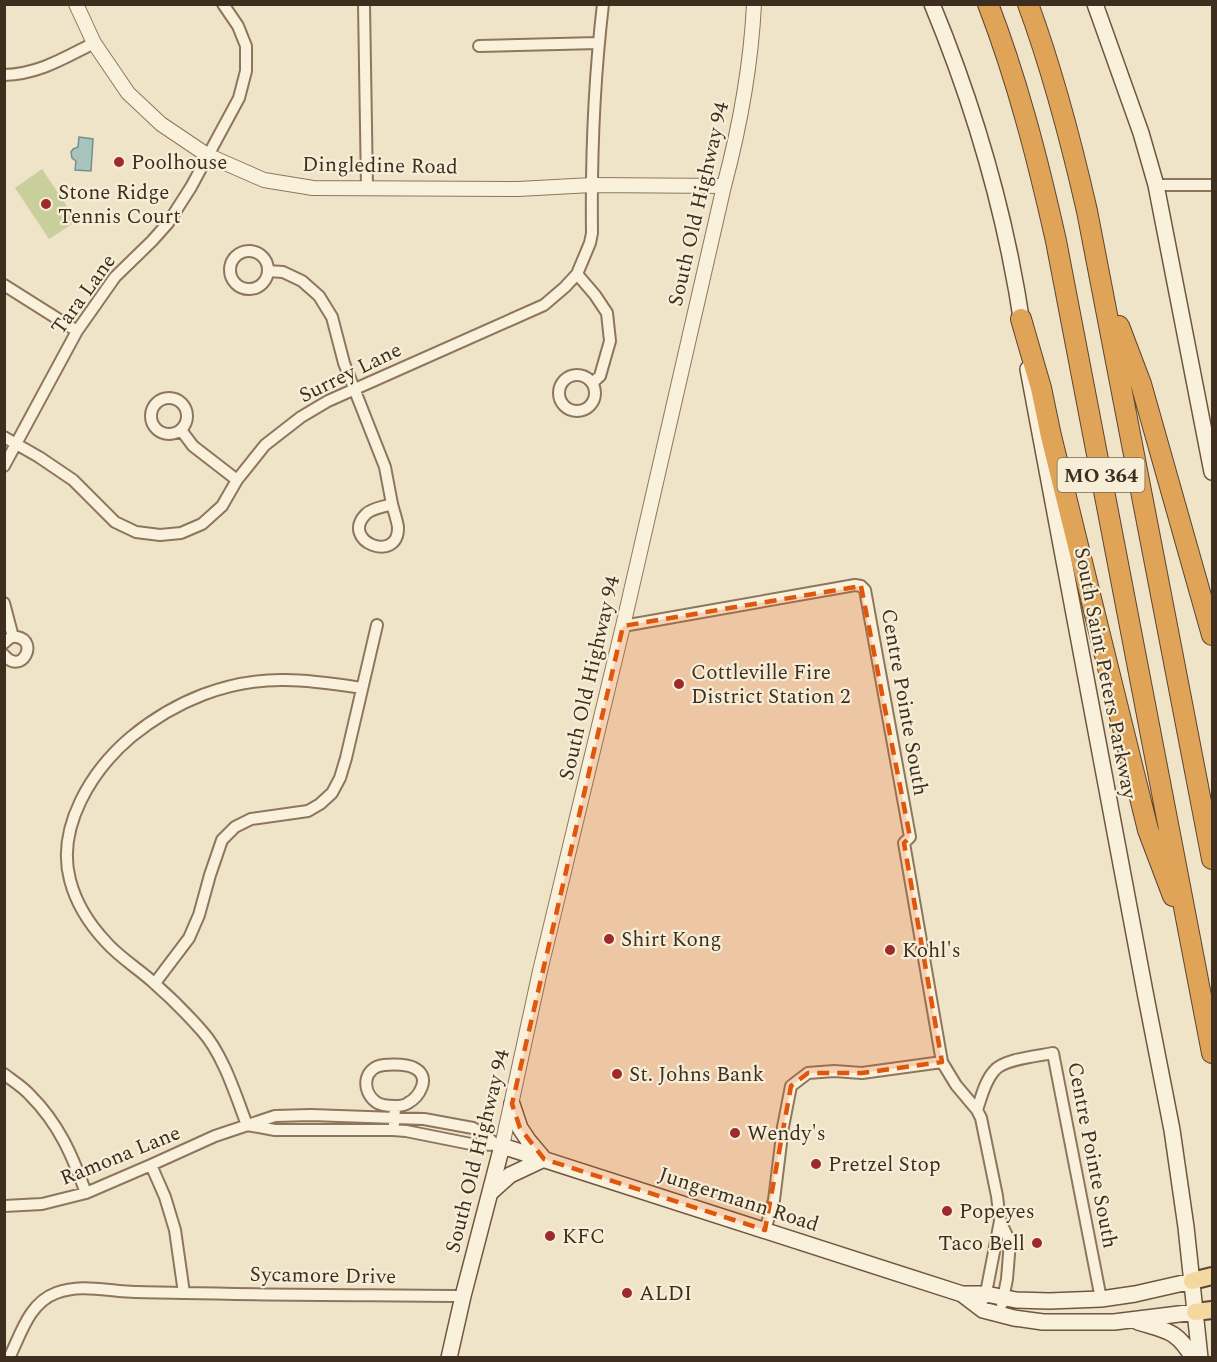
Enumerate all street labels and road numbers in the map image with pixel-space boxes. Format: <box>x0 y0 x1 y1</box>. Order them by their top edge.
street label: South Old Highway 94 <box>660 98 738 310</box>
street label: Dingledine Road <box>302 149 458 183</box>
street label: Tara Lane <box>43 247 124 342</box>
street label: Surrey Lane <box>294 334 407 412</box>
road number: MO 364 <box>1058 458 1144 492</box>
street label: South Saint Peters Parkway <box>1065 545 1145 803</box>
street label: South Old Highway 94 <box>551 572 629 784</box>
street label: Centre Pointe South <box>872 606 936 798</box>
street label: South Old Highway 94 <box>437 1046 519 1256</box>
street label: Centre Pointe South <box>1058 1059 1126 1251</box>
street label: Ramona Lane <box>55 1117 185 1195</box>
street label: Jungermann Road <box>654 1159 823 1241</box>
street label: Sycamore Drive <box>249 1259 397 1293</box>

